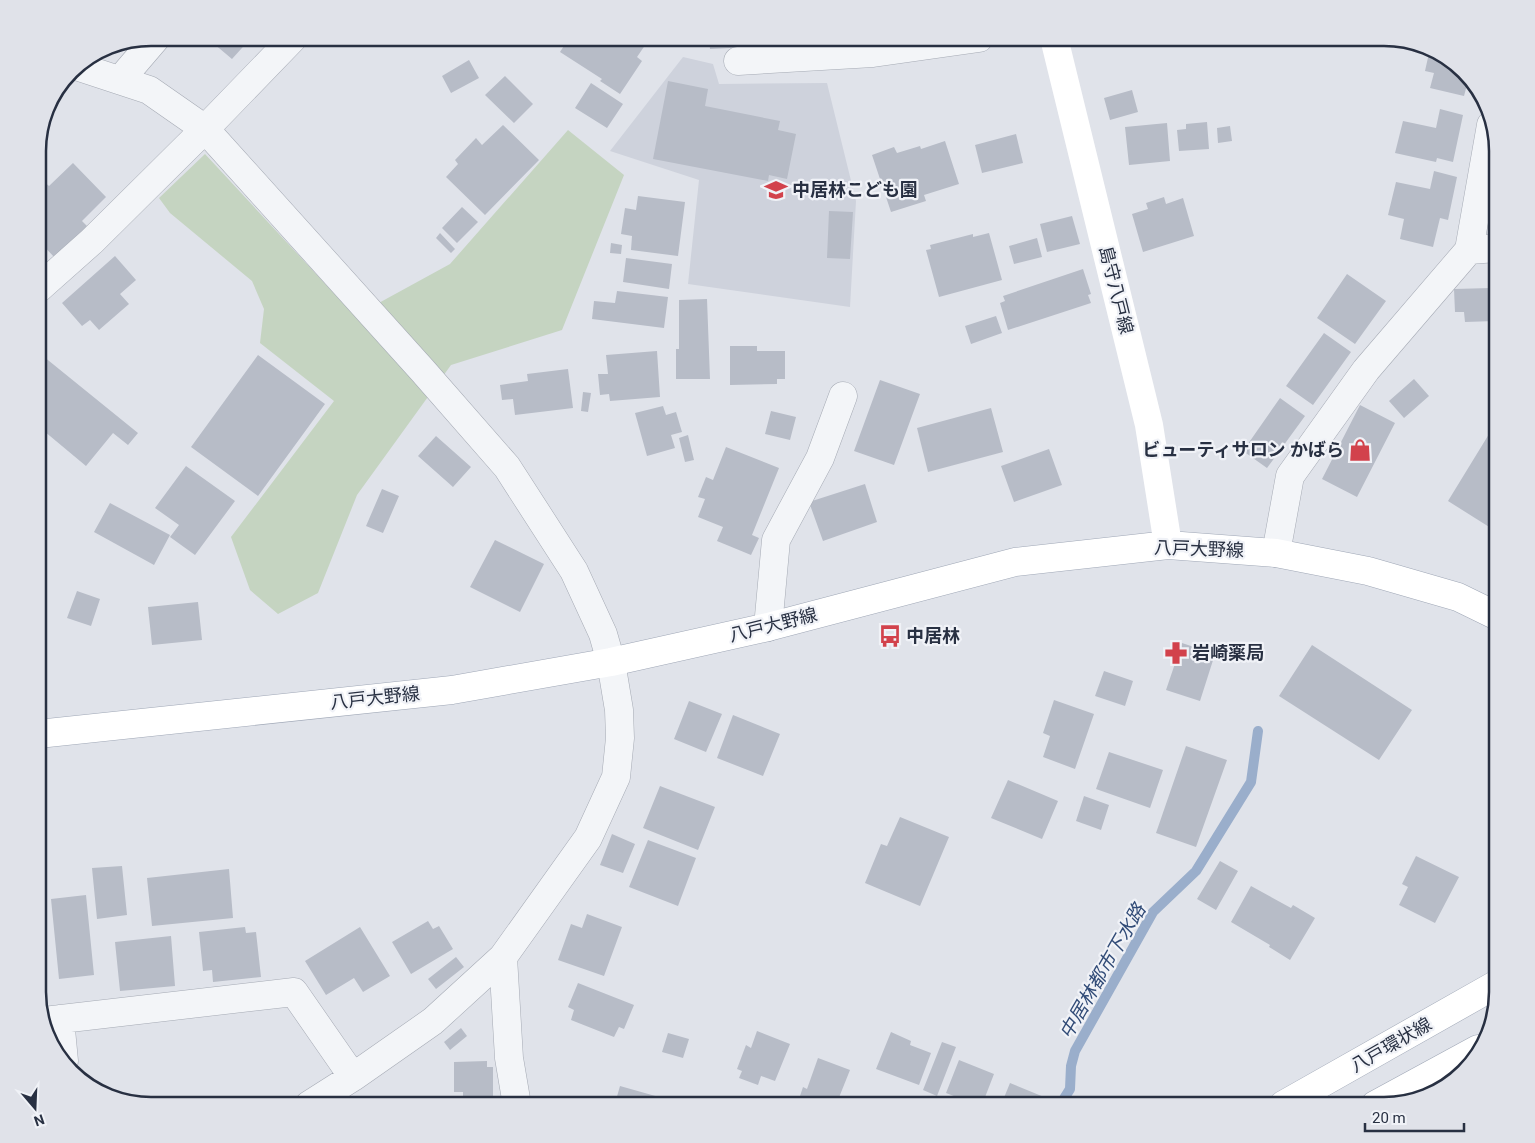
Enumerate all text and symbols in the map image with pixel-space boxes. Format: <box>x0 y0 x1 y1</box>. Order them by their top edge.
school or university icon: 中居林こども園 <box>763 177 789 203</box>
place label: 中居林こども園 <box>792 179 918 200</box>
street label: 島守八戸線 <box>1095 244 1138 336</box>
shop icon: ビューティサロン かばら <box>1347 437 1373 463</box>
place label: ビューティサロン かばら <box>1143 439 1344 460</box>
street label: 八戸大野線 <box>1154 536 1244 561</box>
street label: 八戸大野線 <box>727 603 819 646</box>
bus stop icon: 中居林 <box>877 623 903 649</box>
place label: 中居林 <box>906 625 960 646</box>
pharmacy icon: 岩崎薬局 <box>1163 640 1189 666</box>
place label: 岩崎薬局 <box>1192 642 1264 663</box>
street label: 八戸大野線 <box>329 682 421 713</box>
water label: 中居林都市下水路 <box>1054 898 1151 1043</box>
street label: 八戸環状線 <box>1347 1013 1435 1076</box>
north arrow <box>10 1083 60 1133</box>
scale bar <box>1365 1100 1464 1132</box>
text: 20 m <box>1372 1109 1406 1127</box>
text: N <box>32 1111 47 1129</box>

